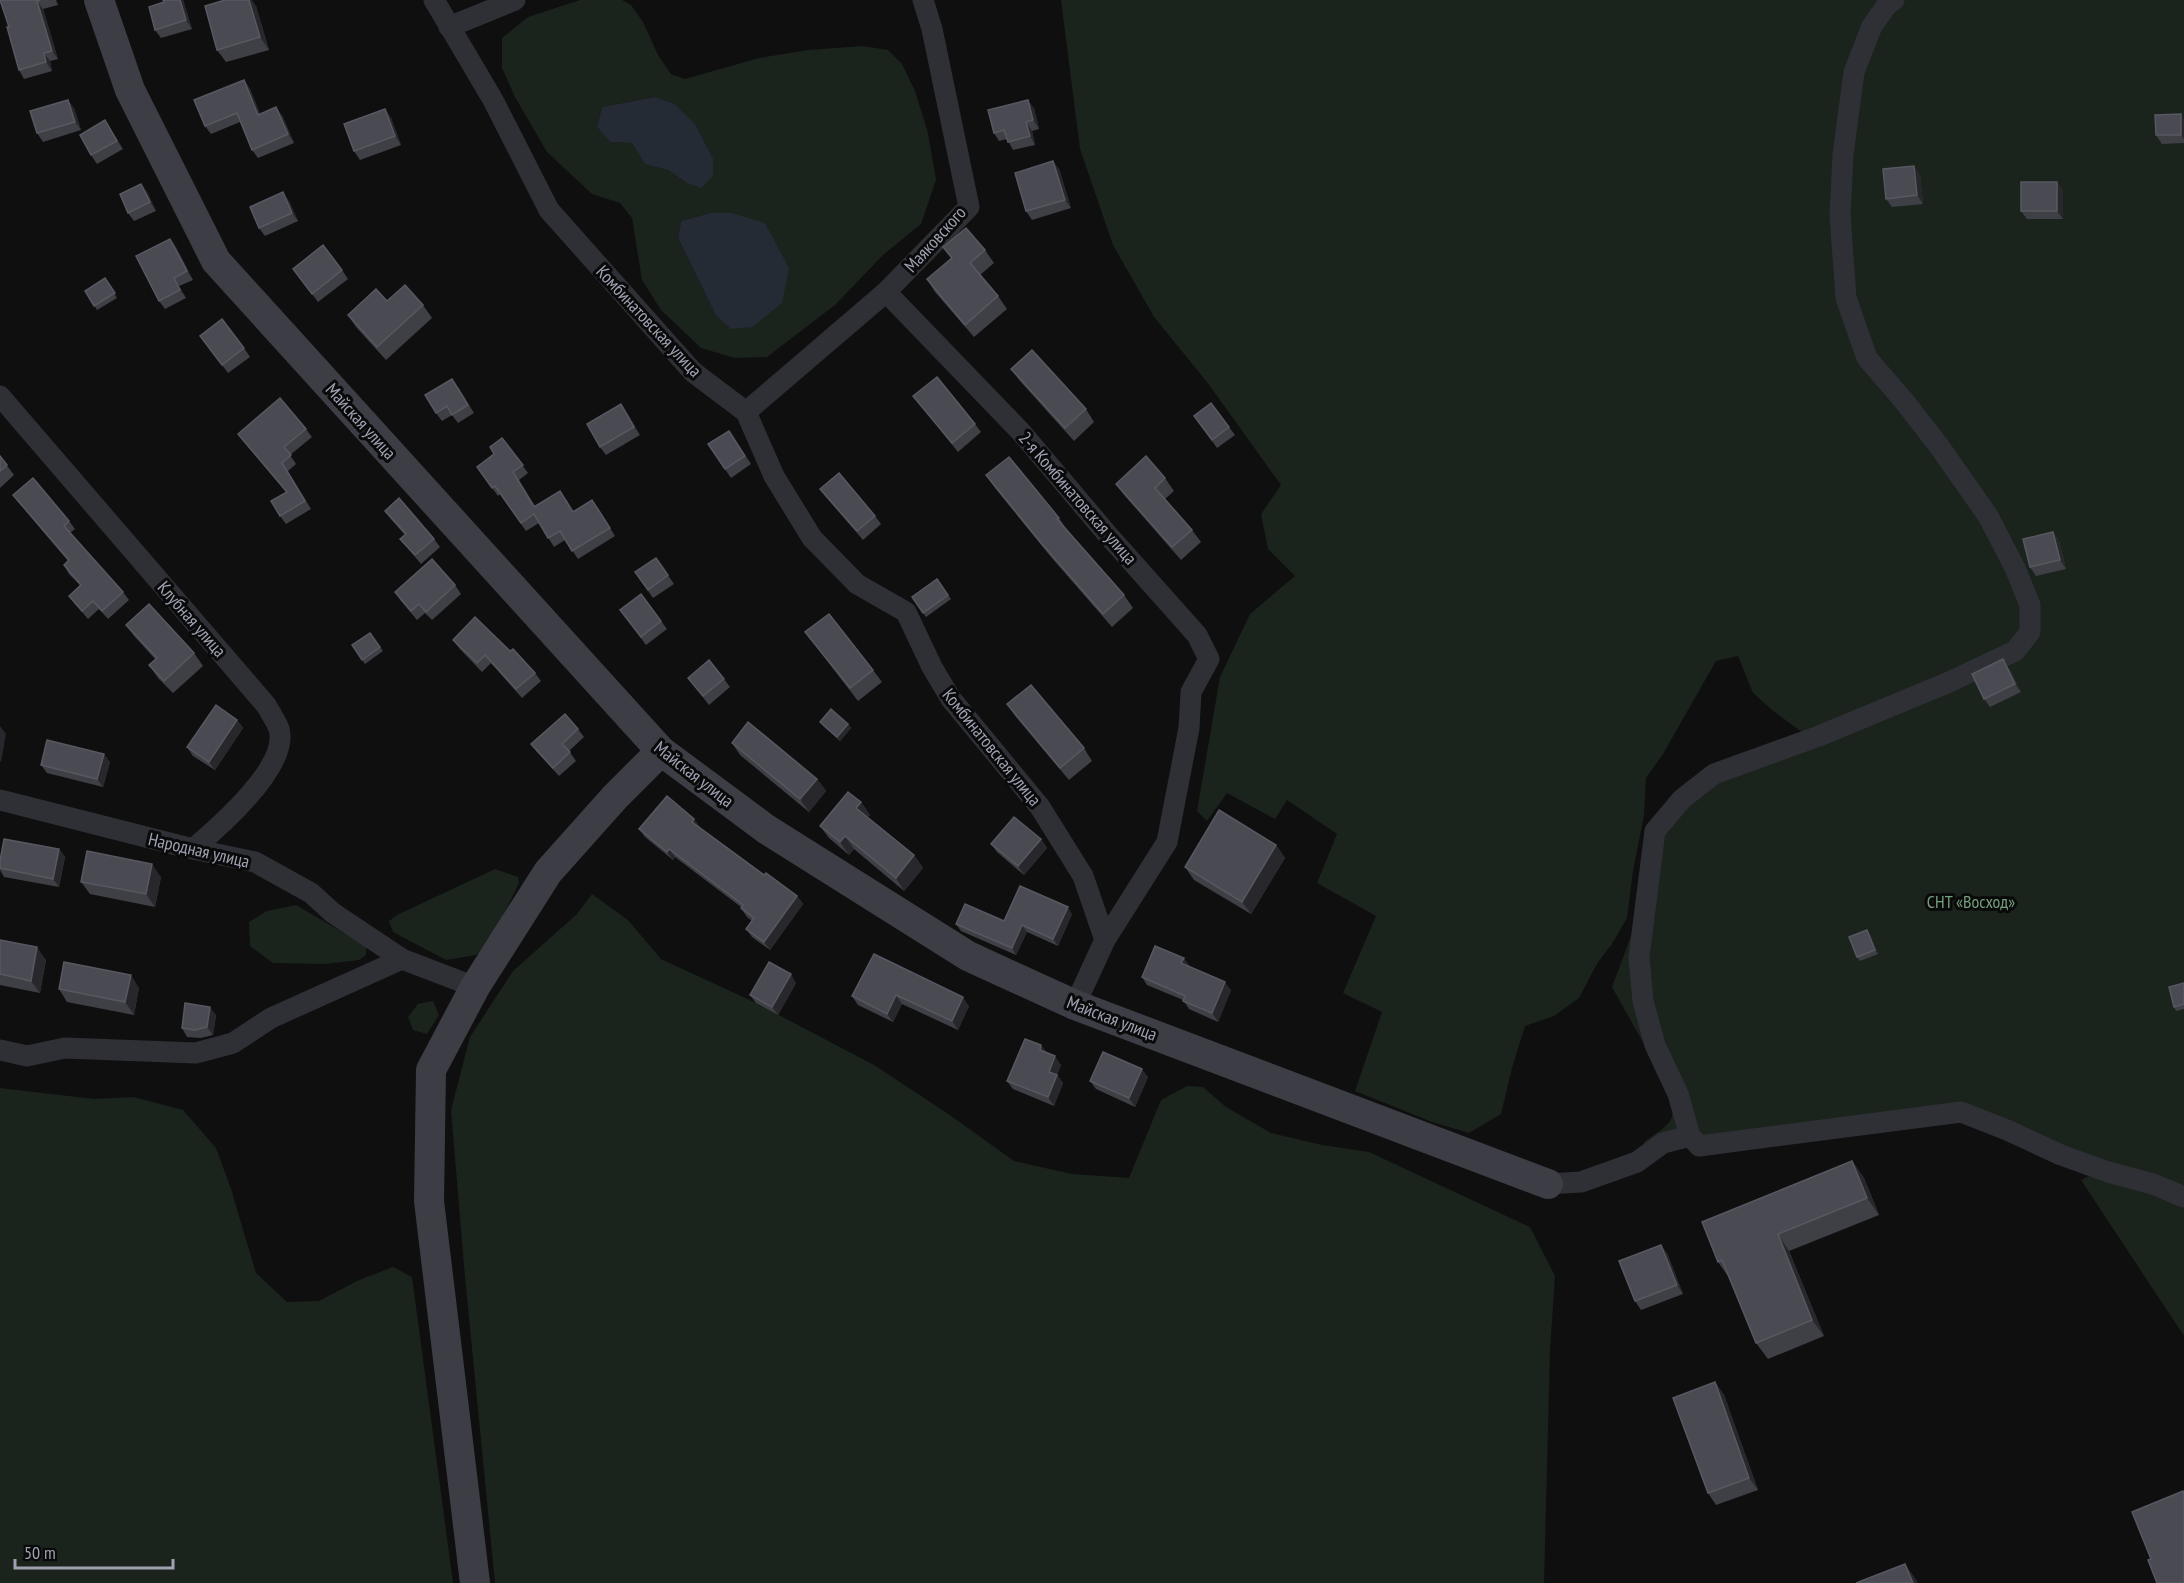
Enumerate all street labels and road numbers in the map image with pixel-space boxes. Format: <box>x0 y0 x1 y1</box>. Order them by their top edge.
street label: Маяковского <box>899 201 971 277</box>
street label: Комбинатовская улица <box>591 260 707 382</box>
street label: Майская улица <box>321 378 401 464</box>
street label: 2-я Комбинатовская улица <box>1014 427 1142 569</box>
street label: Клубная улица <box>153 576 231 662</box>
street label: Комбинатовская улица <box>938 684 1046 810</box>
street label: Майская улица <box>650 736 738 812</box>
street label: Народная улица <box>146 827 252 873</box>
street label: Майская улица <box>1064 990 1160 1046</box>

